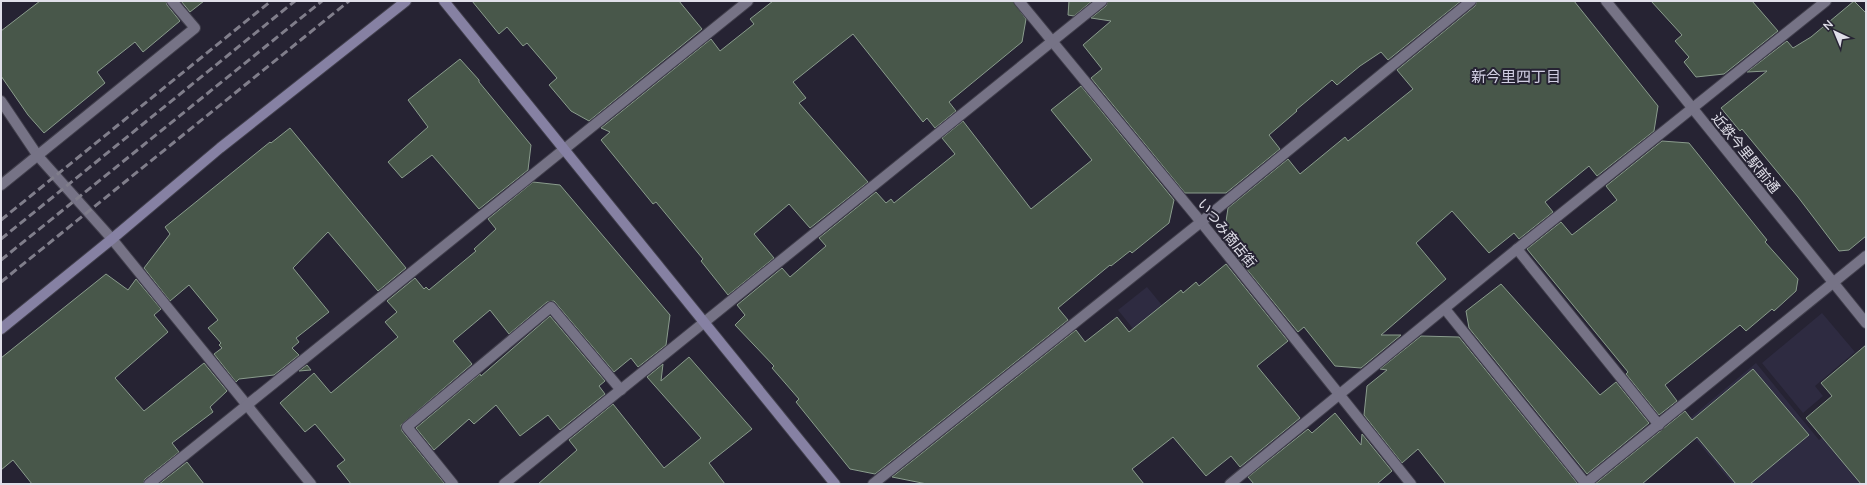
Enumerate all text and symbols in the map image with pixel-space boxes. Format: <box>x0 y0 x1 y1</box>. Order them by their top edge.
north arrow <box>1815 12 1855 52</box>
text: N <box>1820 17 1835 32</box>
district label: 新今里四丁目 <box>1471 67 1561 85</box>
street label: 近鉄今里駅前通 <box>1709 109 1784 196</box>
street label: いつみ商店街 <box>1194 195 1260 271</box>

